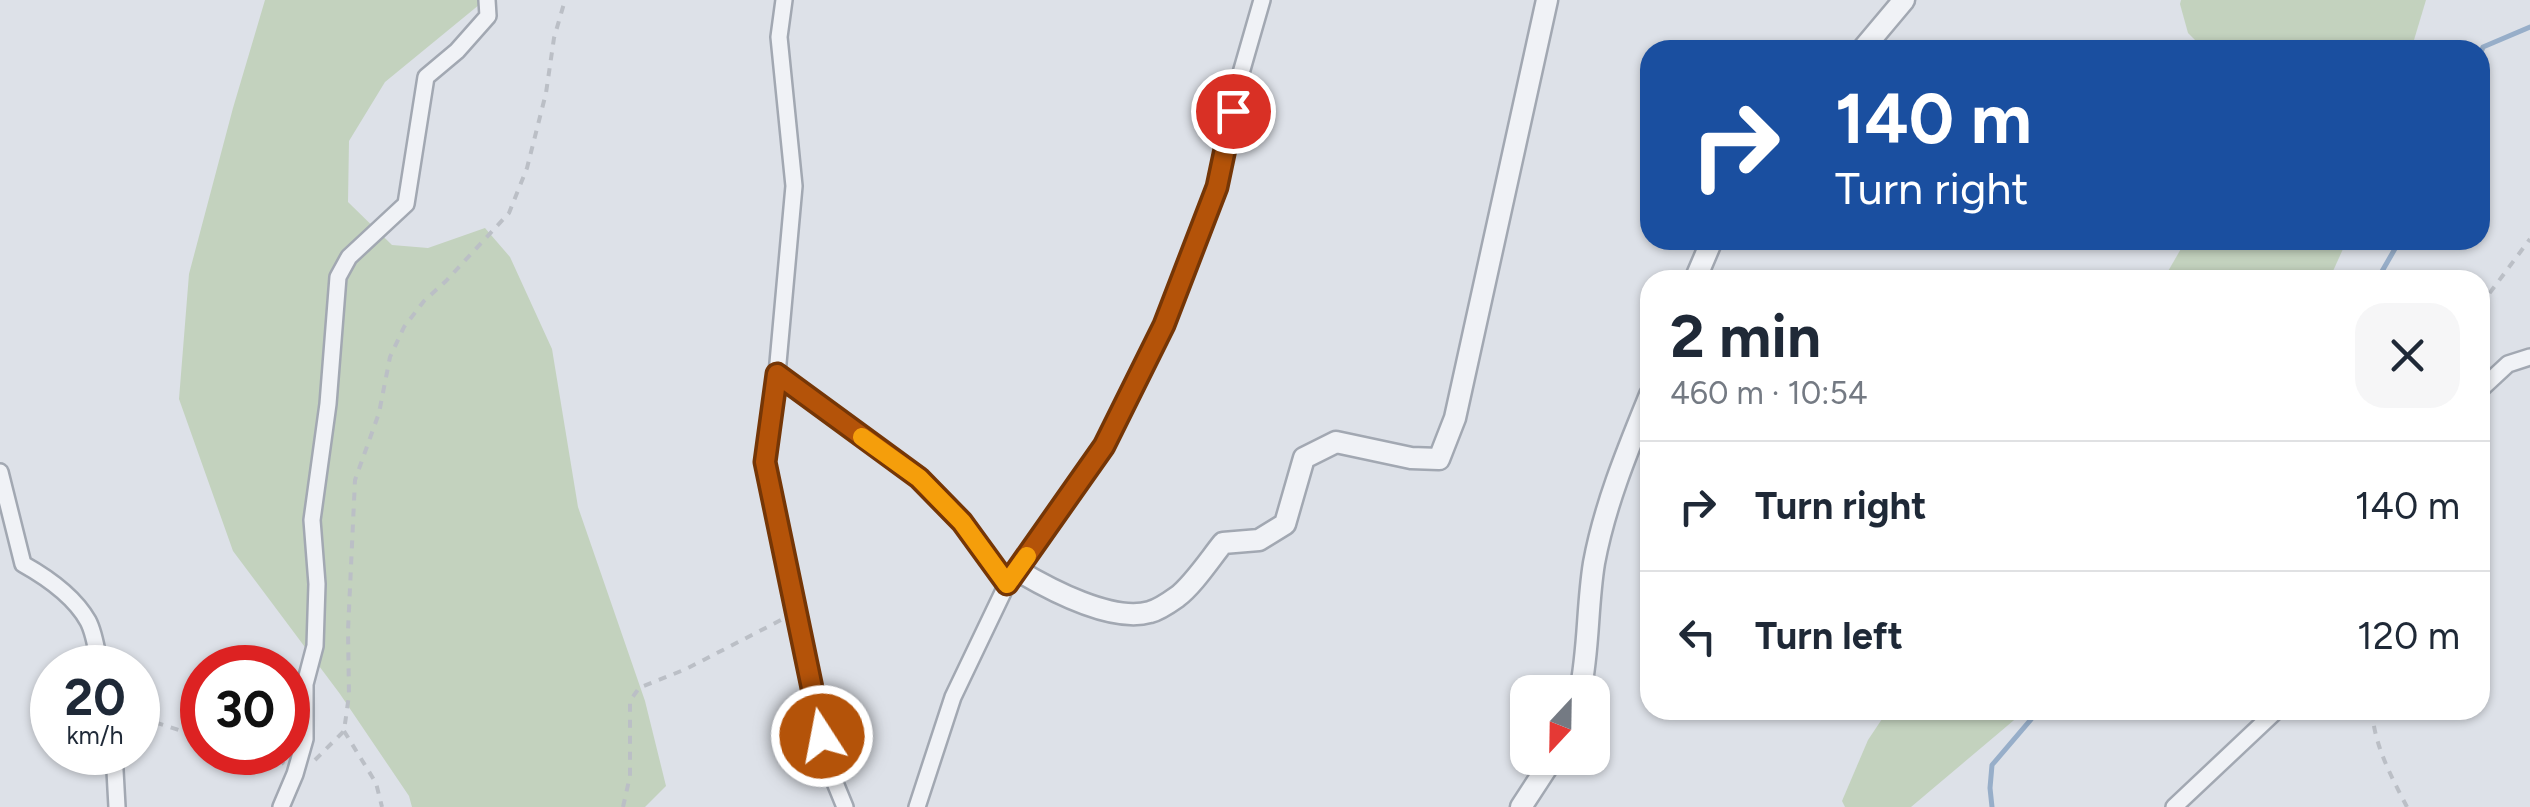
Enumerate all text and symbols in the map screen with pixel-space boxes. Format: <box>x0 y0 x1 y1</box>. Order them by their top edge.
pin <box>1191 69 1276 154</box>
text: 140 m <box>1835 76 2032 161</box>
icon: right <box>1670 80 1800 210</box>
icon: arrive <box>1206 84 1261 139</box>
text: Turn right <box>1835 161 2028 215</box>
text: 2 min <box>1670 300 1821 372</box>
button: close <box>2355 303 2460 408</box>
text: 460 m · 10:54 <box>1670 374 1868 412</box>
icon: right <box>1670 479 1725 534</box>
text: Turn right <box>1755 483 1927 529</box>
text: 140 m <box>2355 483 2460 529</box>
icon: left <box>1670 609 1725 664</box>
text: Turn left <box>1755 613 1903 659</box>
text: 120 m <box>2357 613 2460 659</box>
speed limit sign: 30 <box>180 645 310 775</box>
text: 20 <box>64 667 126 728</box>
north arrow <box>1510 675 1610 775</box>
map controls <box>1510 675 1610 775</box>
position arrow <box>770 684 874 788</box>
text: km/h <box>66 720 124 750</box>

